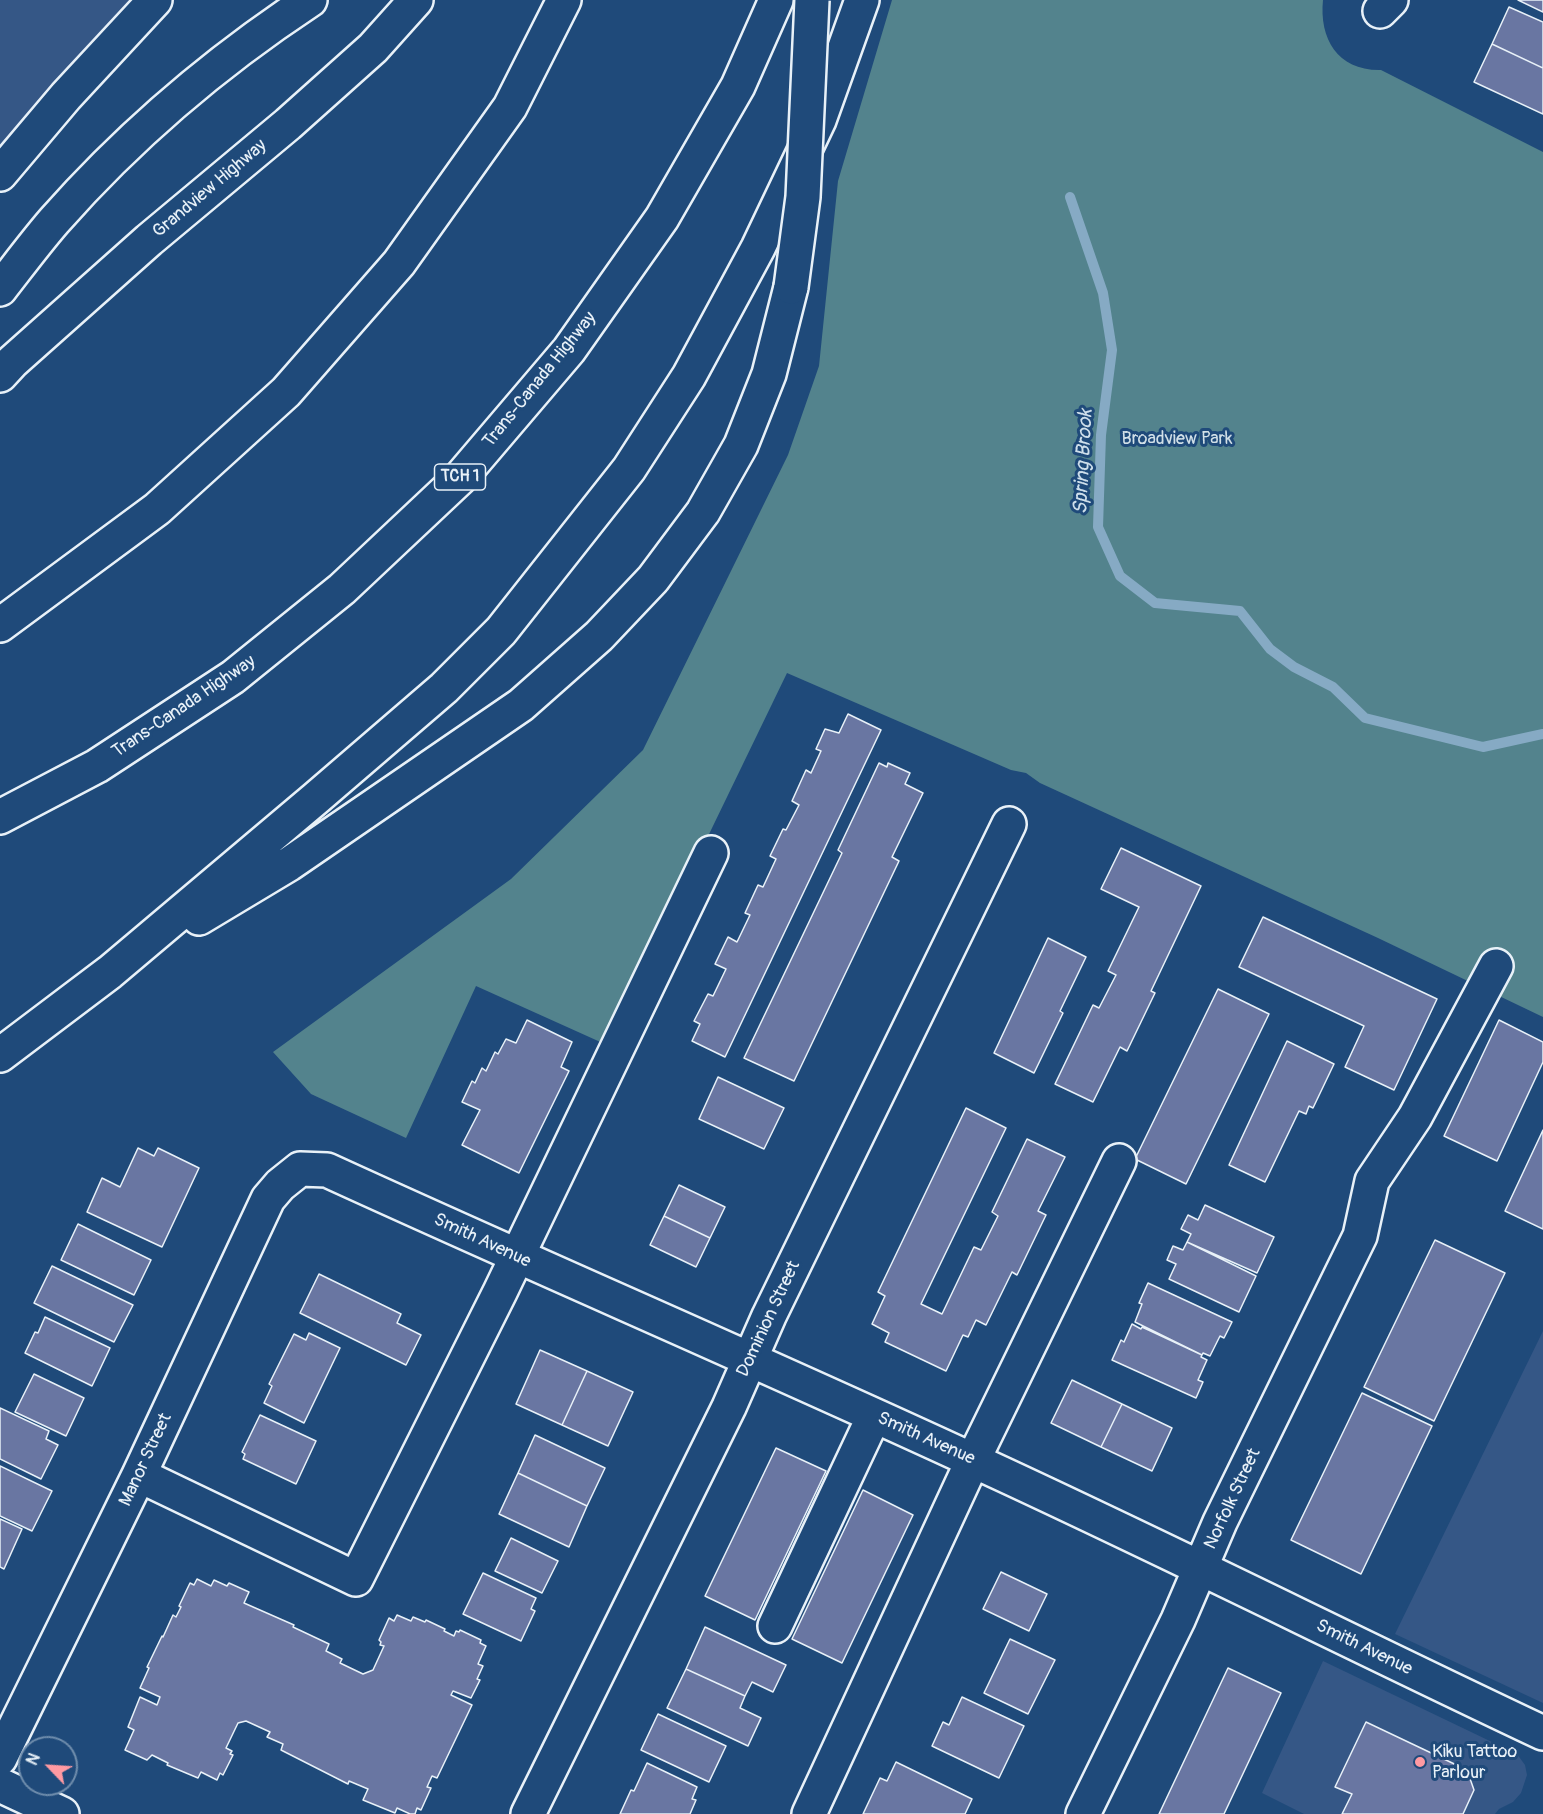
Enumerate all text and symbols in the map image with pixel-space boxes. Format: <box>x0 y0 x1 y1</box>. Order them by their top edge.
street label: Grandview Highway <box>149 135 271 243</box>
street label: Trans-Canada Highway <box>479 308 601 452</box>
water label: Spring Brook <box>1069 409 1099 515</box>
park label: Broadview Park <box>1122 428 1232 450</box>
road number: TCH 1 <box>434 464 486 490</box>
street label: Trans-Canada Highway <box>108 651 260 763</box>
street label: Smith Avenue <box>430 1209 534 1273</box>
street label: Dominion Street <box>733 1258 805 1380</box>
street label: Smith Avenue <box>874 1408 978 1470</box>
street label: Manor Street <box>115 1410 177 1510</box>
street label: Norfolk Street <box>1200 1445 1266 1553</box>
street label: Smith Avenue <box>1312 1615 1416 1681</box>
north arrow <box>18 1736 78 1796</box>
place label: Kiku Tattoo Parlour <box>1432 1741 1517 1784</box>
text: N <box>22 1750 45 1768</box>
marker: Kiku Tattoo Parlour <box>1413 1755 1427 1769</box>

